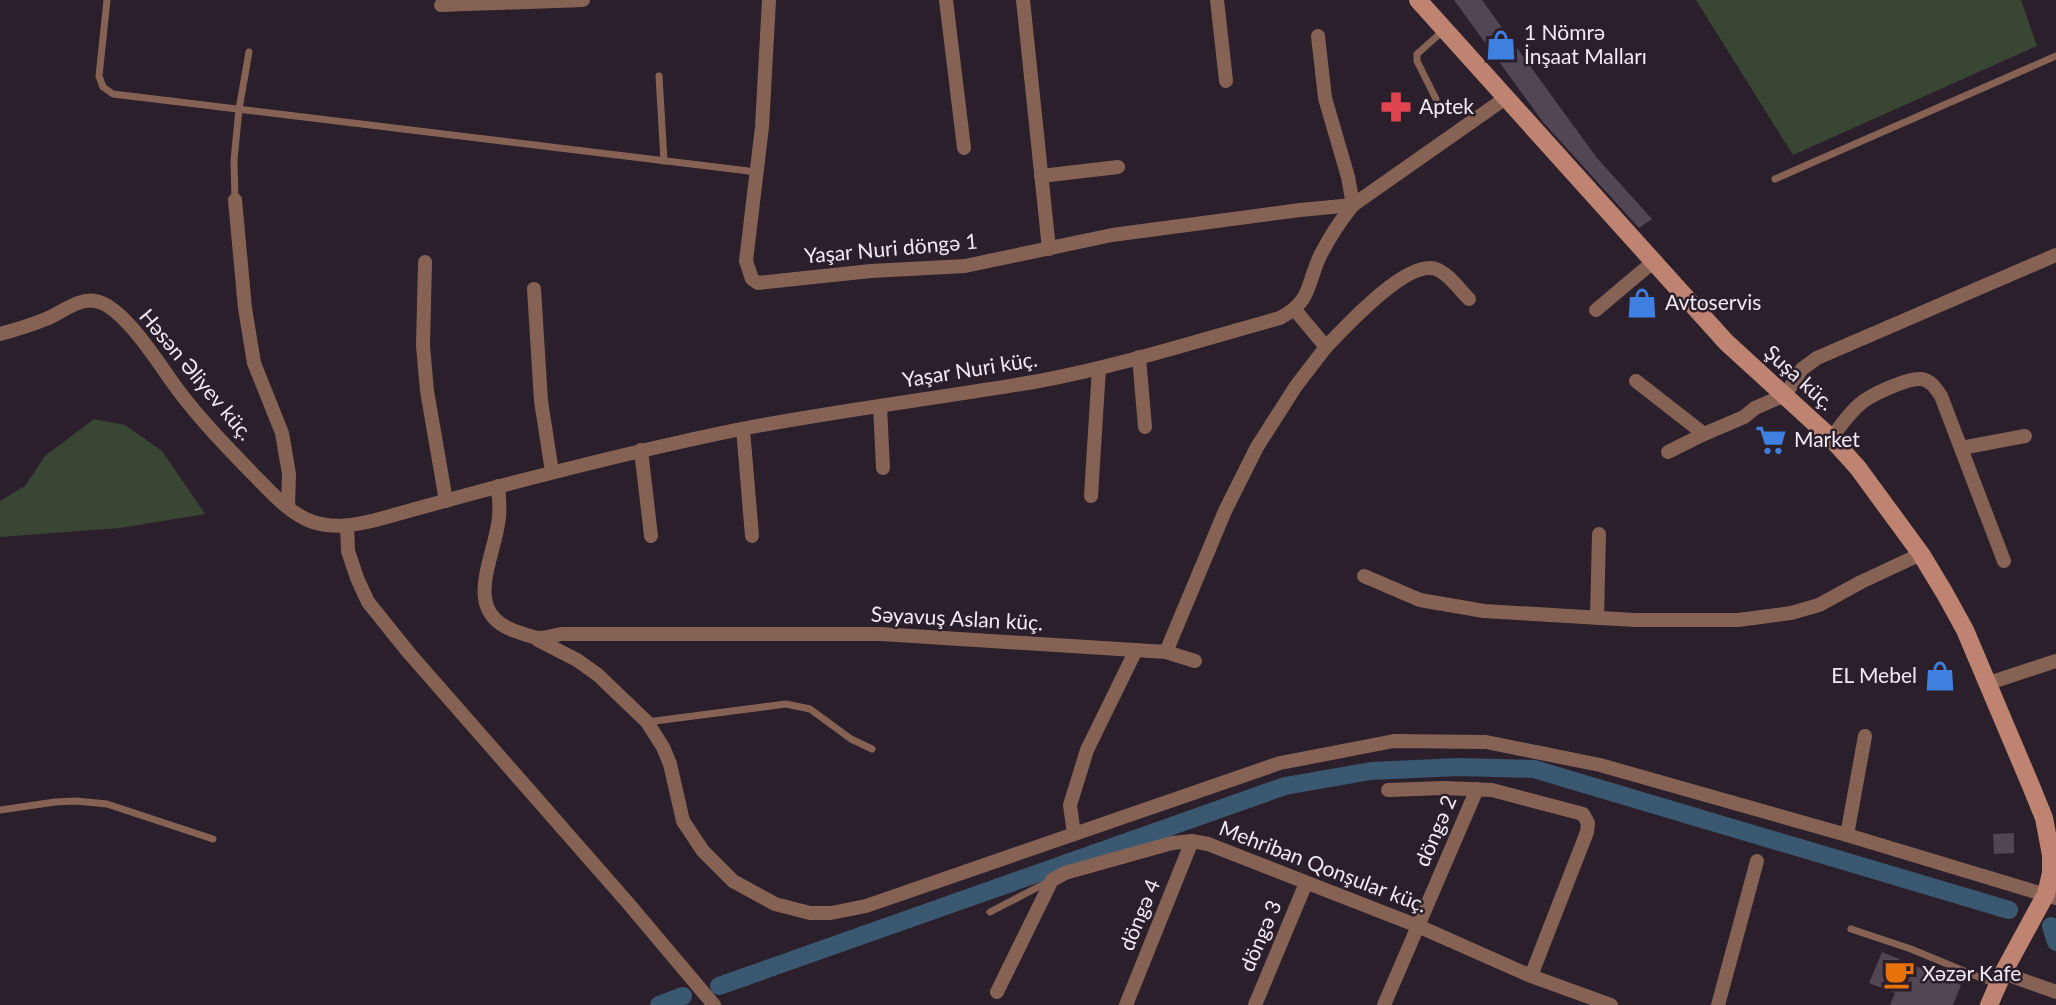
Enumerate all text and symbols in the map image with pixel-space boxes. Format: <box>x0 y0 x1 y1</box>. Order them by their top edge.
place label: 1 Nömrə İnşaat Malları <box>1524 19 1647 68</box>
shop icon: 1 Nömrə İnşaat Malları <box>1484 28 1518 62</box>
pharmacy icon: Aptek <box>1379 90 1413 124</box>
place label: Aptek <box>1419 93 1474 118</box>
street label: Yaşar Nuri döngə 1 <box>803 227 979 268</box>
shop icon: Avtoservis <box>1625 286 1659 320</box>
place label: Avtoservis <box>1665 289 1761 314</box>
street label: Həsən Əliyev küç. <box>135 303 259 445</box>
street label: Şuşa küç. <box>1760 339 1840 415</box>
street label: Yaşar Nuri küç. <box>900 346 1039 392</box>
supermarket icon: Market <box>1754 423 1788 457</box>
place label: Market <box>1794 426 1860 451</box>
street label: Səyavuş Aslan küç. <box>870 601 1044 634</box>
shop icon: EL Mebel <box>1923 659 1957 693</box>
place label: EL Mebel <box>1831 662 1917 687</box>
street label: döngə 2 <box>1408 791 1461 870</box>
street label: Mehriban Qonşular küç. <box>1216 814 1431 917</box>
street label: döngə 4 <box>1113 875 1164 954</box>
street label: döngə 3 <box>1233 896 1286 975</box>
cafe icon: Xəzər Kafe <box>1882 957 1916 991</box>
place label: Xəzər Kafe <box>1922 960 2021 985</box>

